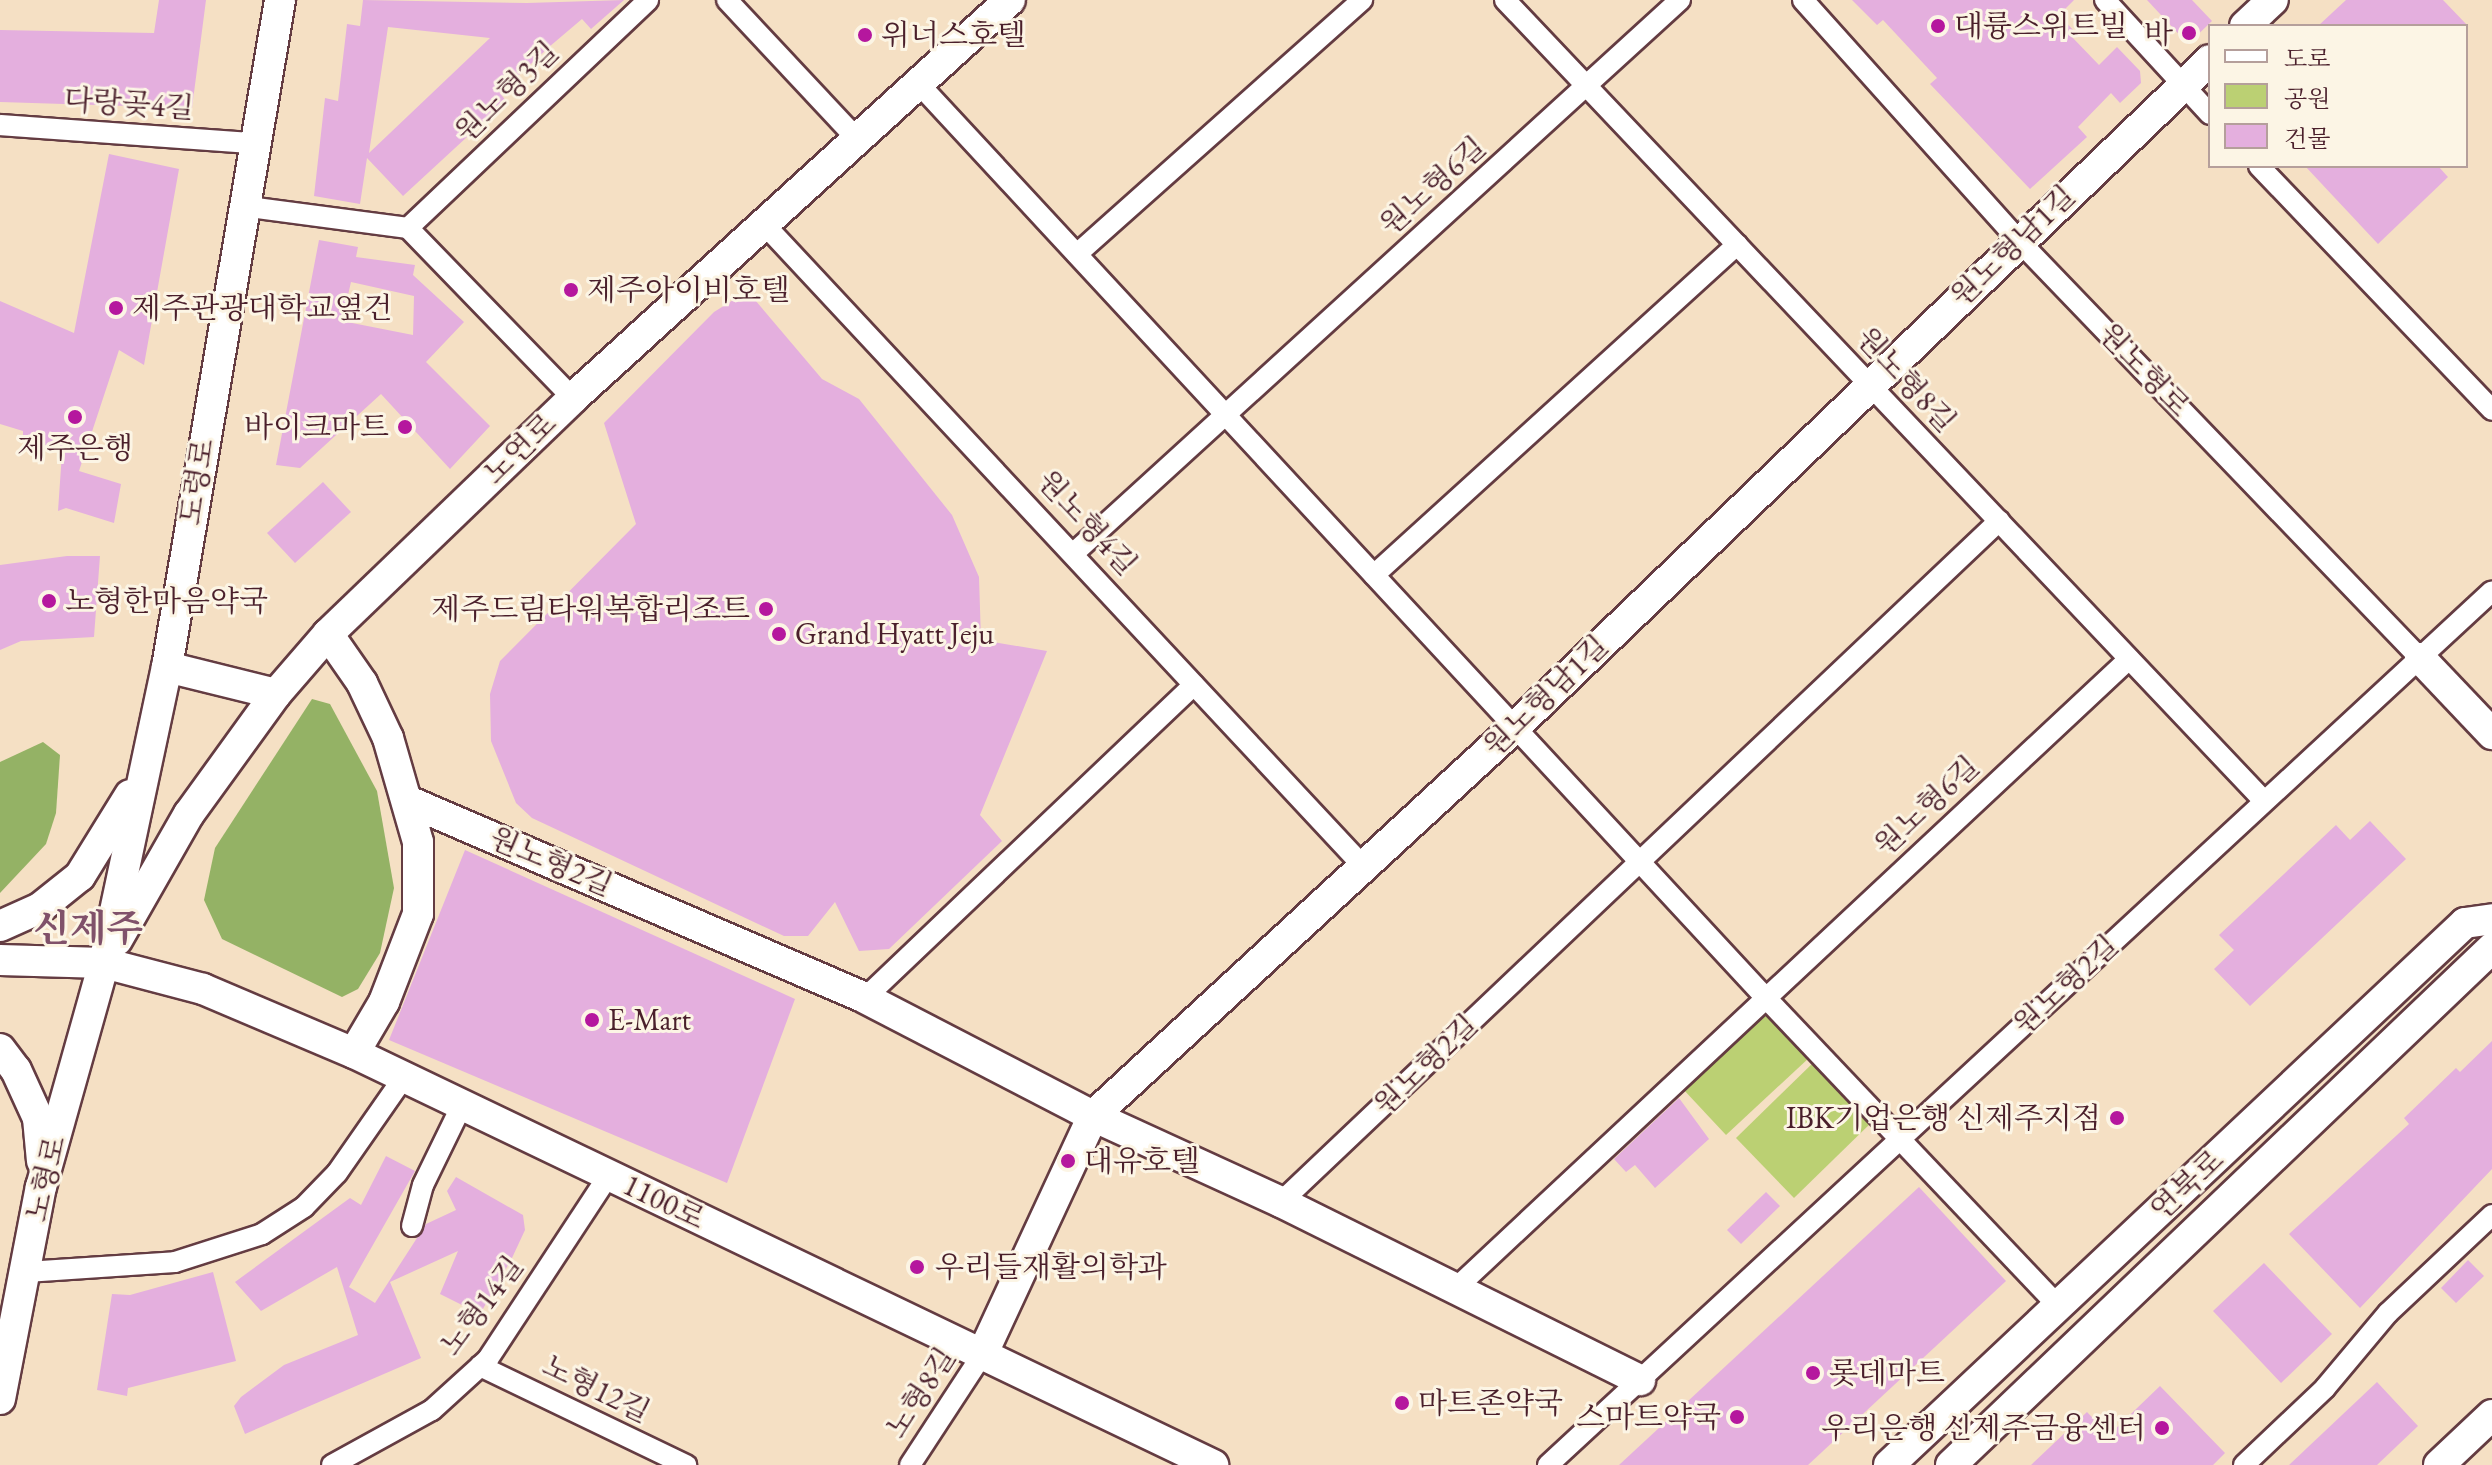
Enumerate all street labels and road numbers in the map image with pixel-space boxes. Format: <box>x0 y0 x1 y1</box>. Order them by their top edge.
street label: 원노형3길 <box>448 34 566 150</box>
street label: 다랑곶4길 <box>63 81 195 127</box>
street label: 원노형6길 <box>1373 129 1493 243</box>
street label: 원노형남1길 <box>1943 178 2083 314</box>
street label: 원노형로 <box>2091 316 2197 424</box>
street label: 원노형8길 <box>1848 320 1964 440</box>
street label: 노연로 <box>476 406 564 492</box>
street label: 도령로 <box>172 436 222 528</box>
street label: 원노형4길 <box>1029 463 1145 583</box>
street label: 원노형남1길 <box>1476 628 1616 764</box>
street label: 원노형6길 <box>1867 748 1987 864</box>
street label: 원노형2길 <box>484 820 618 904</box>
street label: 원노형2길 <box>2006 927 2126 1043</box>
street label: 원노형2길 <box>1367 1007 1485 1123</box>
street label: 노형로 <box>19 1133 73 1225</box>
street label: 연북로 <box>2143 1142 2231 1228</box>
street label: 1100로 <box>617 1167 711 1237</box>
street label: 노형14길 <box>433 1249 531 1363</box>
street label: 노형8길 <box>878 1341 964 1445</box>
street label: 노형12길 <box>536 1347 656 1431</box>

